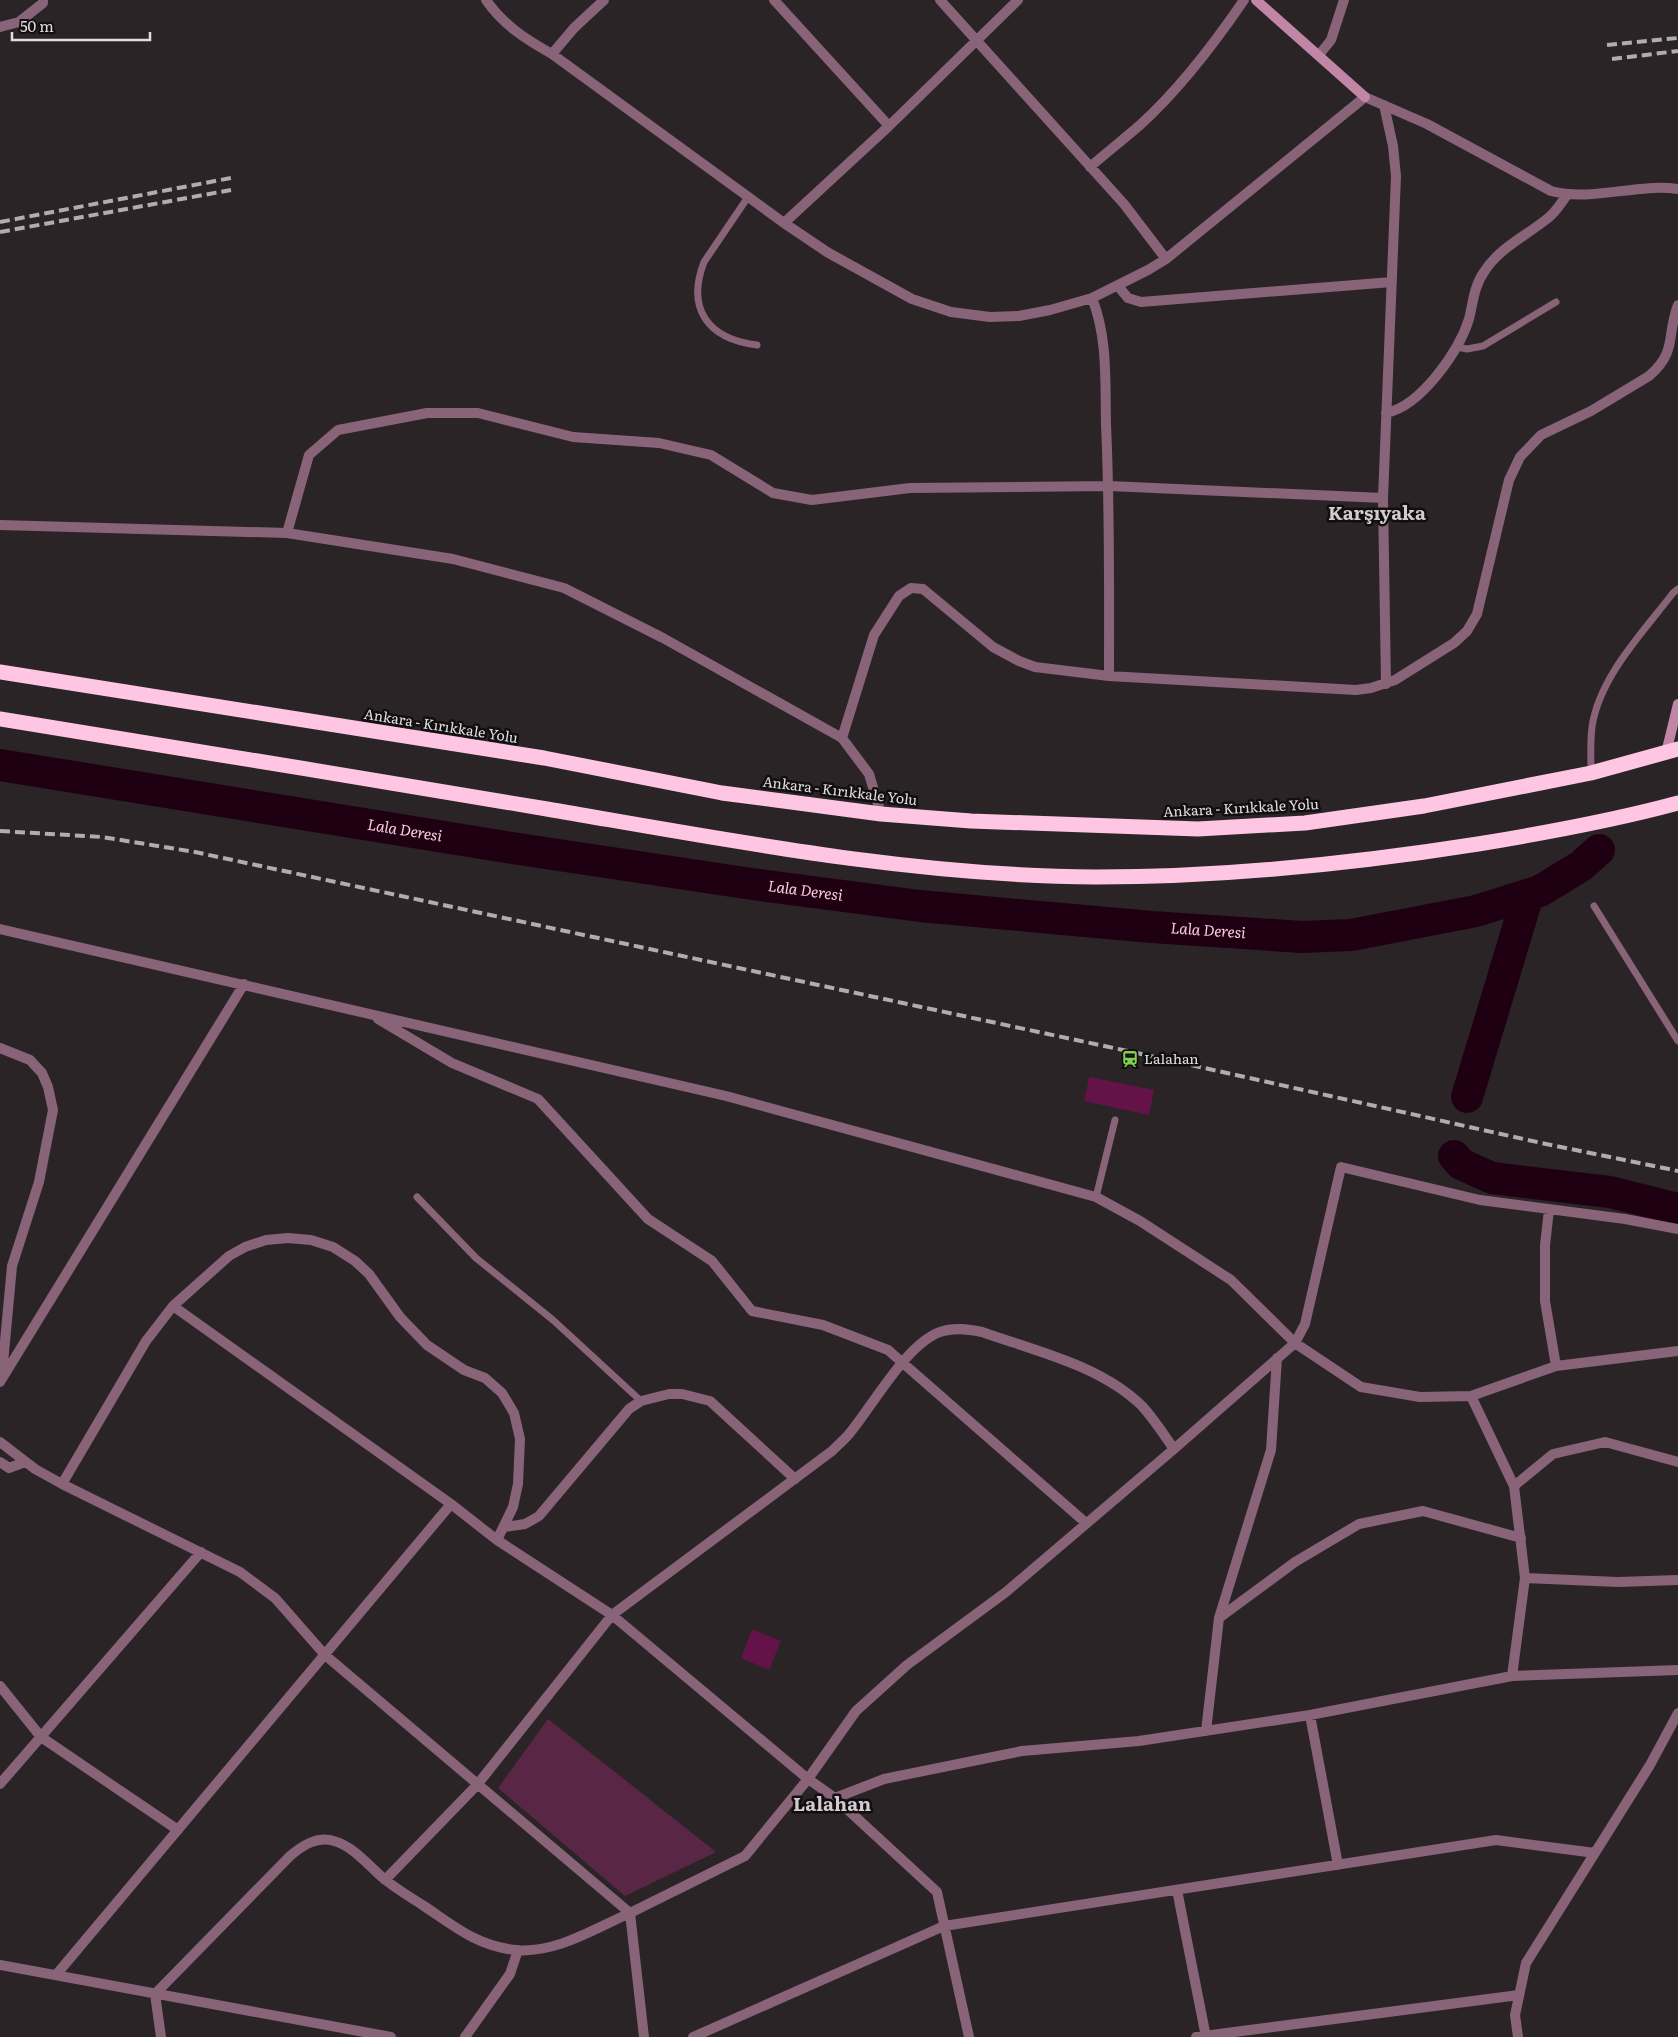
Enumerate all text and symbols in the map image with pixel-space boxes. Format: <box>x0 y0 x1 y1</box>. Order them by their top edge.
scale bar <box>12 10 150 42</box>
text: 50 m <box>20 14 54 37</box>
district label: Karşıyaka <box>1328 498 1426 526</box>
street label: Ankara - Kırıkkale Yolu <box>363 703 520 747</box>
street label: Ankara - Kırıkkale Yolu <box>762 771 919 809</box>
street label: Ankara - Kırıkkale Yolu <box>1163 793 1319 821</box>
water label: Lala Deresi <box>366 812 444 847</box>
water label: Lala Deresi <box>767 873 845 906</box>
water label: Lala Deresi <box>1170 915 1247 943</box>
place label: Lalahan <box>1144 1048 1199 1068</box>
station icon: Lalahan <box>1120 1049 1140 1069</box>
district label: Lalahan <box>793 1789 871 1817</box>

